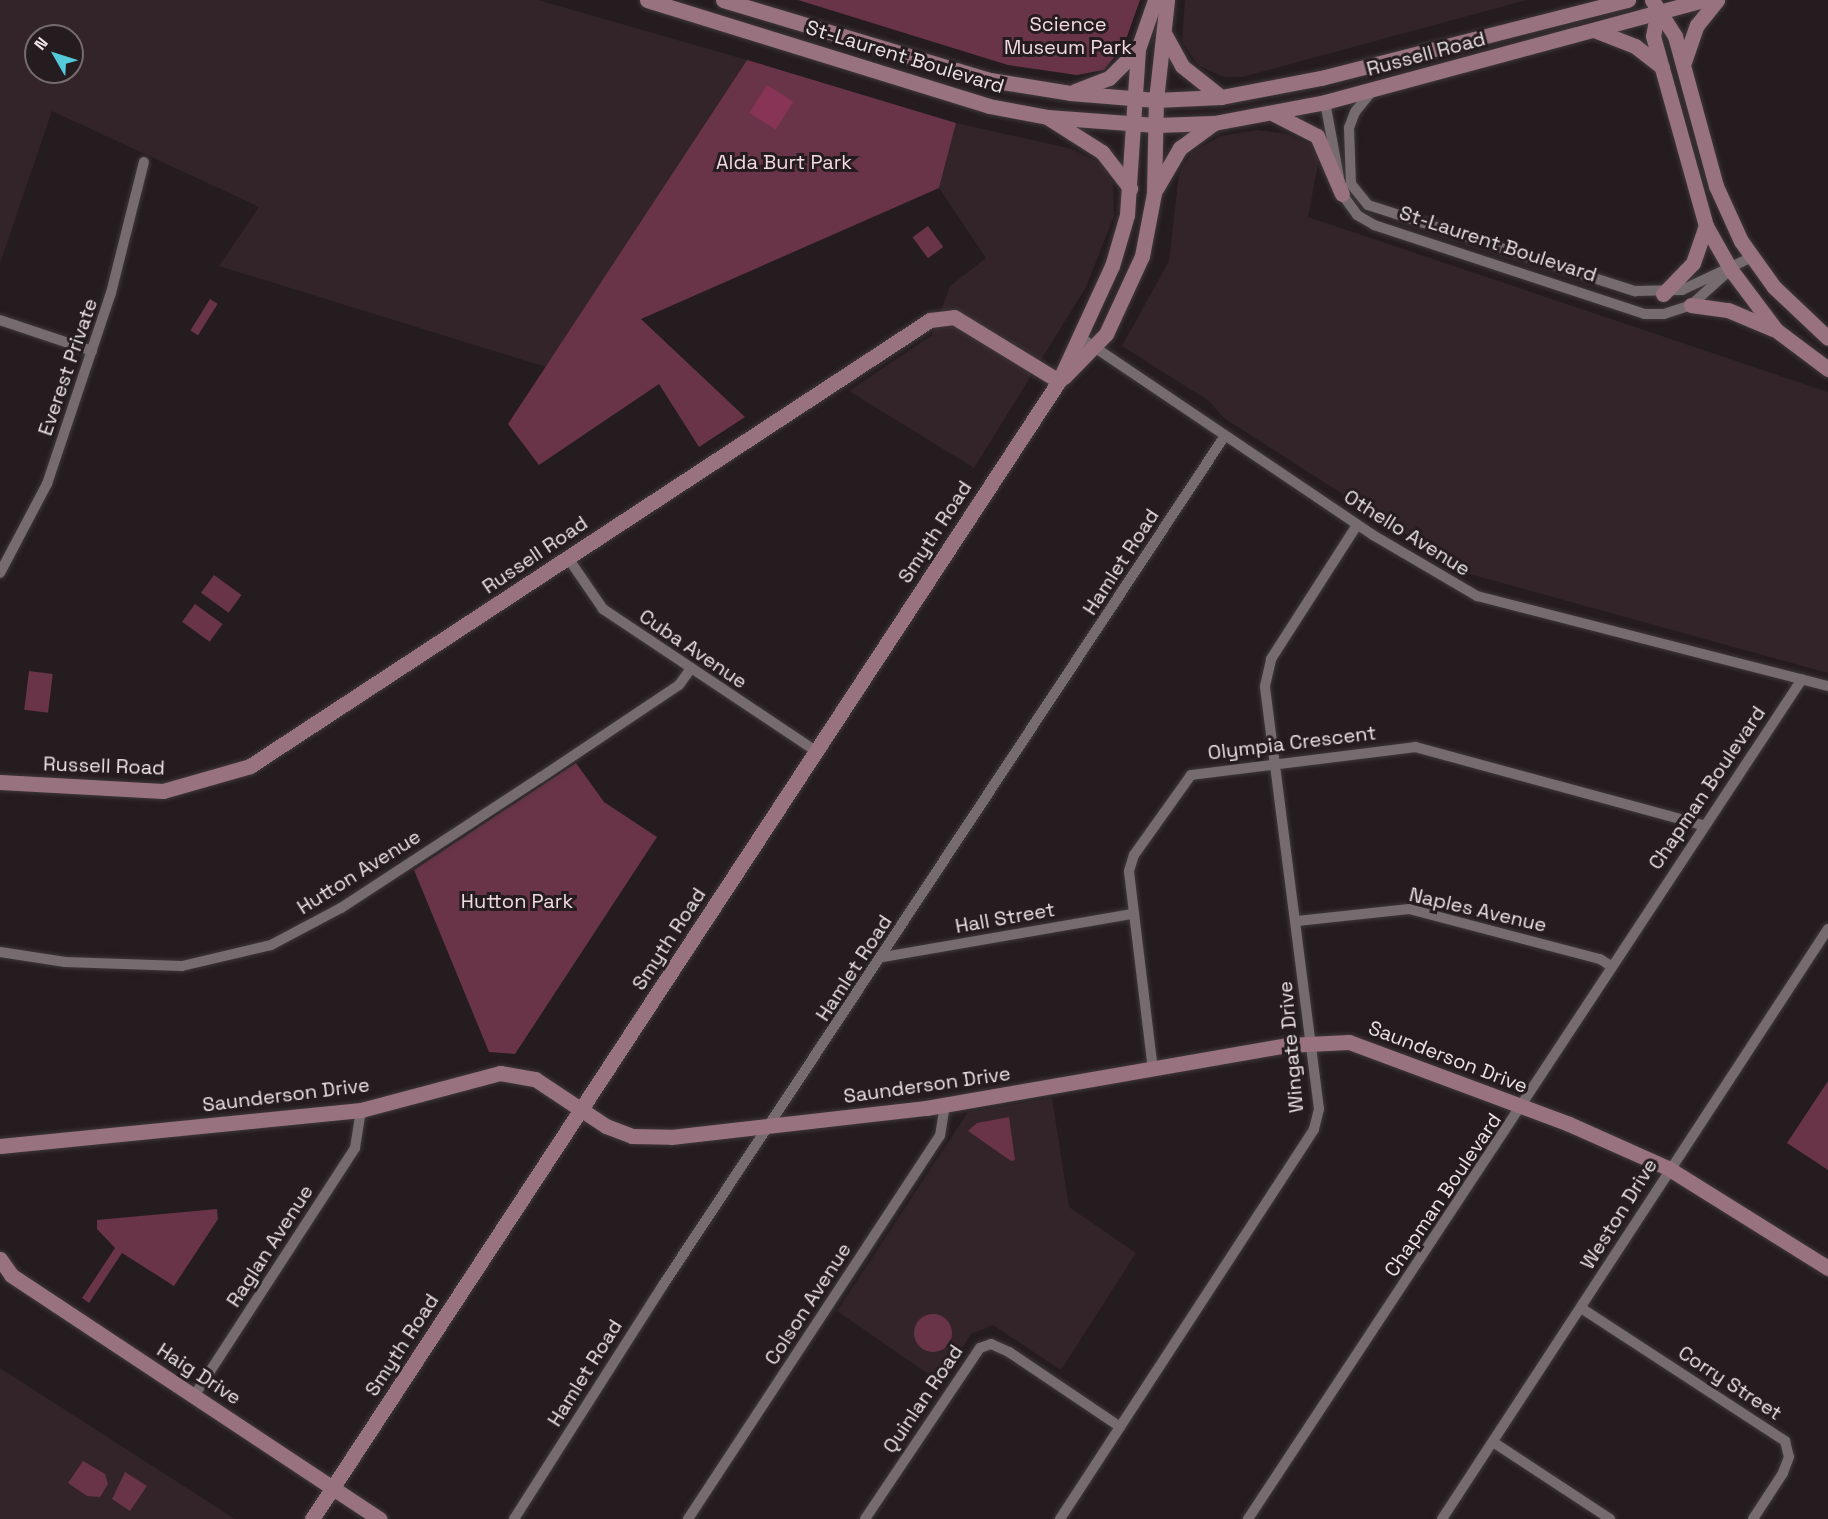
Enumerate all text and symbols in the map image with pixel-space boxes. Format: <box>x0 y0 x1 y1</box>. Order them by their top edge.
park label: Science Museum Park <box>1004 13 1132 60</box>
street label: St-Laurent Boulevard <box>803 15 1007 99</box>
north arrow <box>24 24 84 84</box>
street label: Russell Road <box>1364 27 1488 81</box>
text: N <box>30 33 53 54</box>
park label: Alda Burt Park <box>716 150 852 174</box>
street label: St-Laurent Boulevard <box>1396 201 1600 287</box>
street label: Everest Private <box>33 295 103 439</box>
street label: Smyth Road <box>893 476 977 588</box>
street label: Othello Avenue <box>1339 485 1475 581</box>
street label: Hamlet Road <box>1078 504 1164 620</box>
street label: Russell Road <box>478 511 592 599</box>
street label: Cuba Avenue <box>634 604 752 694</box>
street label: Chapman Boulevard <box>1643 702 1771 874</box>
street label: Olympia Crescent <box>1206 721 1378 765</box>
street label: Russell Road <box>43 752 165 780</box>
street label: Hutton Avenue <box>293 824 425 920</box>
street label: Naples Avenue <box>1407 882 1549 938</box>
street label: Smyth Road <box>627 883 711 995</box>
park label: Hutton Park <box>461 889 573 913</box>
street label: Hall Street <box>953 897 1057 939</box>
street label: Hamlet Road <box>811 910 897 1026</box>
street label: Wingate Drive <box>1273 980 1309 1114</box>
street label: Saunderson Drive <box>1365 1016 1531 1098</box>
street label: Saunderson Drive <box>842 1061 1012 1109</box>
street label: Saunderson Drive <box>201 1073 371 1117</box>
street label: Chapman Boulevard <box>1379 1109 1507 1281</box>
street label: Weston Drive <box>1575 1154 1663 1274</box>
street label: Raglan Avenue <box>222 1180 318 1312</box>
street label: Colson Avenue <box>760 1238 856 1370</box>
street label: Smyth Road <box>360 1289 444 1401</box>
street label: Hamlet Road <box>543 1315 627 1431</box>
street label: Haig Drive <box>152 1338 246 1410</box>
street label: Quinlan Road <box>878 1340 968 1458</box>
street label: Corry Street <box>1674 1341 1786 1425</box>

